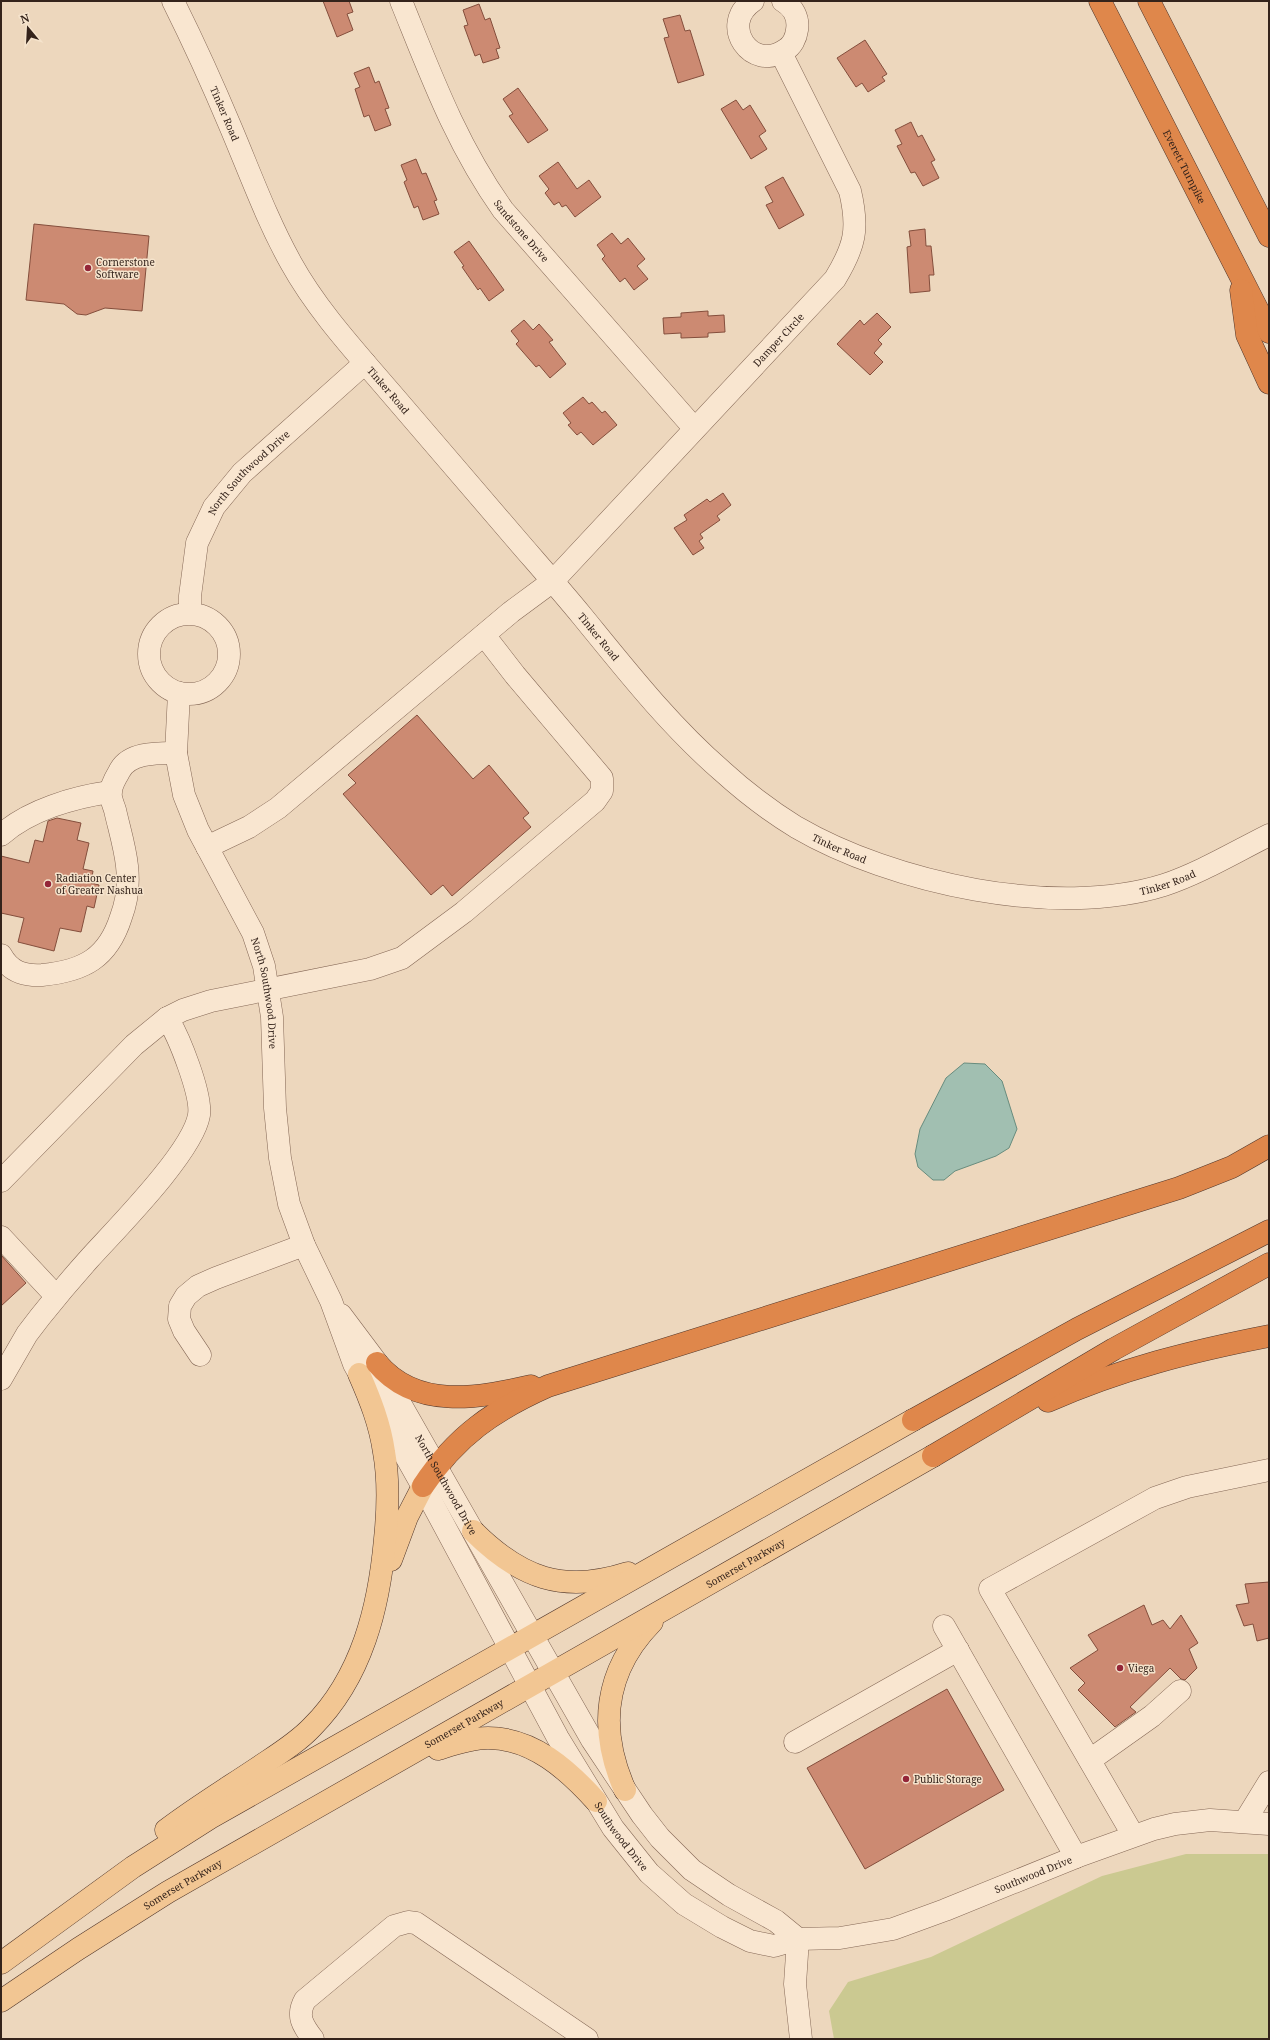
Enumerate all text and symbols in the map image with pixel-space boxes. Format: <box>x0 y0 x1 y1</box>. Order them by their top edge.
north arrow <box>8 8 48 48</box>
text: N <box>18 9 32 26</box>
street label: Tinker Road <box>207 84 243 143</box>
street label: Everett Turnpike <box>1160 127 1209 206</box>
street label: Sandstone Drive <box>491 197 552 265</box>
place label: Cornerstone Software <box>96 255 155 281</box>
marker: Cornerstone Software <box>83 263 93 273</box>
street label: Damper Circle <box>750 310 807 370</box>
street label: Tinker Road <box>364 364 413 417</box>
street label: North Southwood Drive <box>204 427 292 517</box>
street label: Tinker Road <box>575 610 623 664</box>
street label: Tinker Road <box>810 830 869 866</box>
street label: Tinker Road <box>1138 866 1198 898</box>
place label: Radiation Center of Greater Nashua <box>56 871 144 897</box>
marker: Radiation Center of Greater Nashua <box>43 879 53 889</box>
street label: North Southwood Drive <box>248 936 280 1049</box>
street label: North Southwood Drive <box>412 1432 481 1537</box>
street label: Somerset Parkway <box>703 1535 788 1591</box>
place label: Viega <box>1128 1661 1155 1675</box>
marker: Viega <box>1115 1663 1125 1673</box>
street label: Somerset Parkway <box>422 1695 506 1751</box>
place label: Public Storage <box>914 1772 982 1786</box>
marker: Public Storage <box>901 1774 911 1784</box>
street label: Southwood Drive <box>592 1799 652 1874</box>
street label: Southwood Drive <box>992 1852 1074 1896</box>
street label: Somerset Parkway <box>141 1856 225 1913</box>

